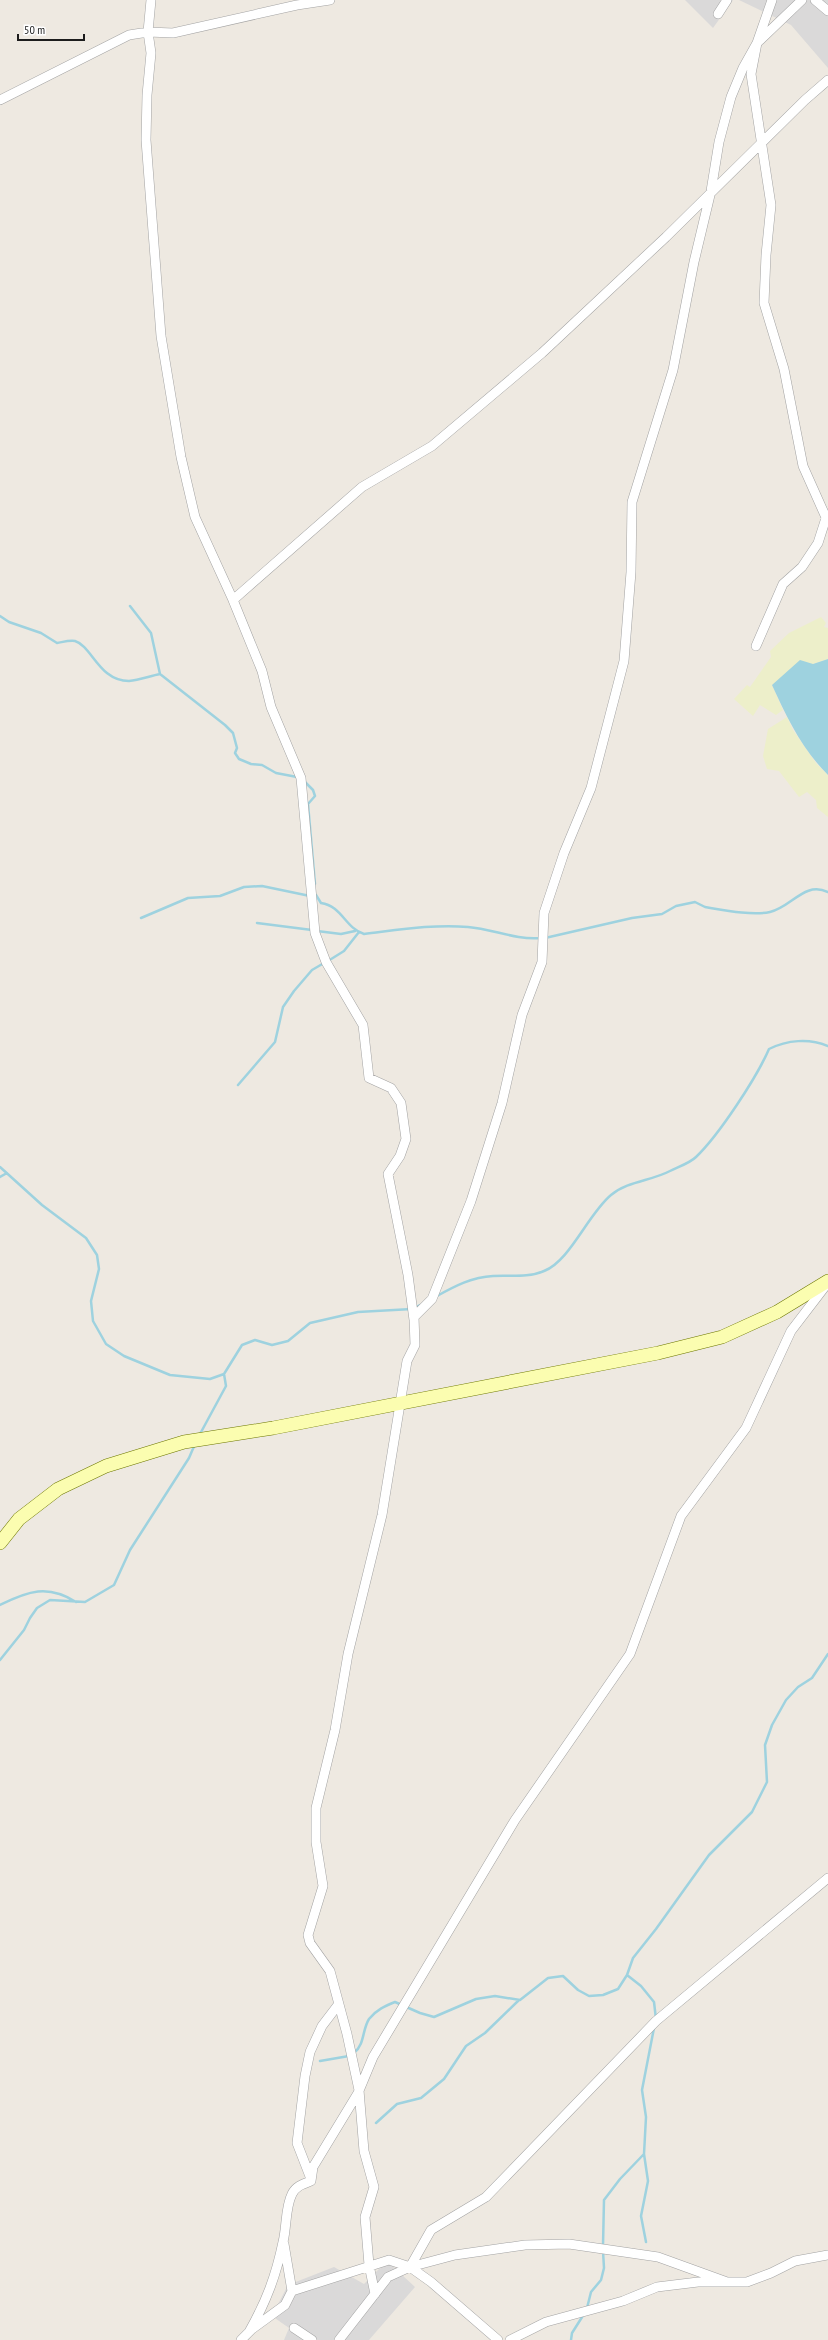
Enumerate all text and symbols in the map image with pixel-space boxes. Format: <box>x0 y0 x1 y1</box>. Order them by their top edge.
scale bar <box>18 16 84 42</box>
text: 50 m <box>24 22 45 37</box>

